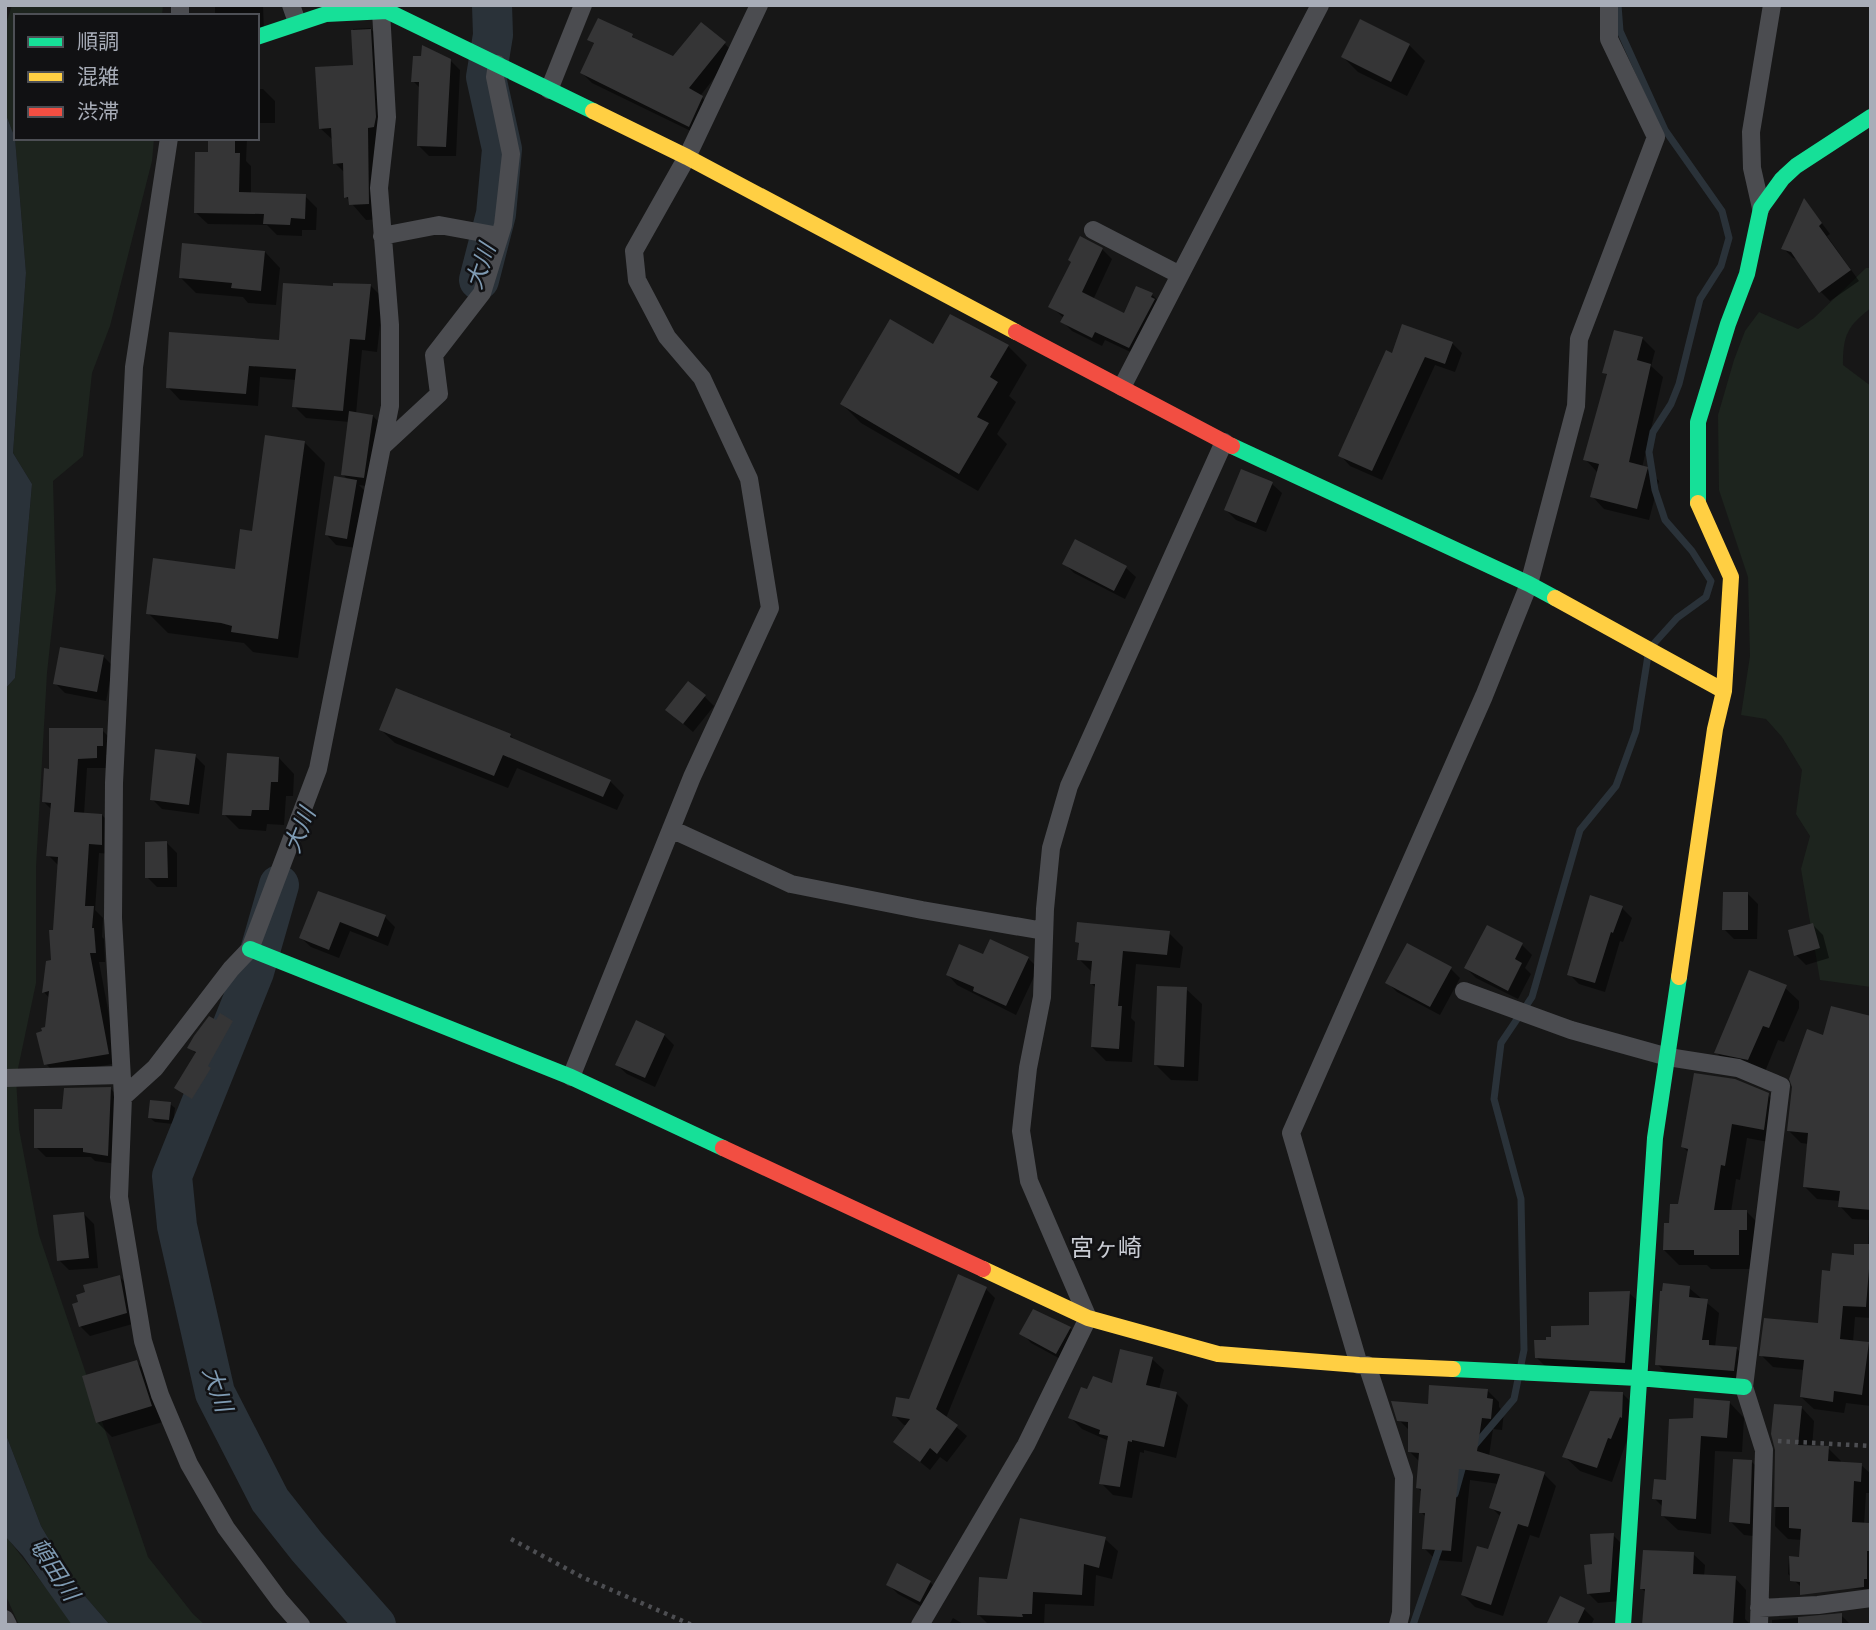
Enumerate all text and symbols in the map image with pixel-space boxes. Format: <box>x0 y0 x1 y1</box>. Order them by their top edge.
legend <box>14 14 259 140</box>
text: 順調 <box>77 27 119 56</box>
text: 混雑 <box>77 62 119 91</box>
text: 渋滞 <box>77 97 119 126</box>
water label: 大川 <box>458 236 503 293</box>
water label: 大川 <box>276 800 323 857</box>
district label: 宮ヶ崎 <box>1070 1231 1142 1263</box>
water label: 大川 <box>196 1362 241 1419</box>
water label: 頓田川 <box>23 1532 88 1609</box>

